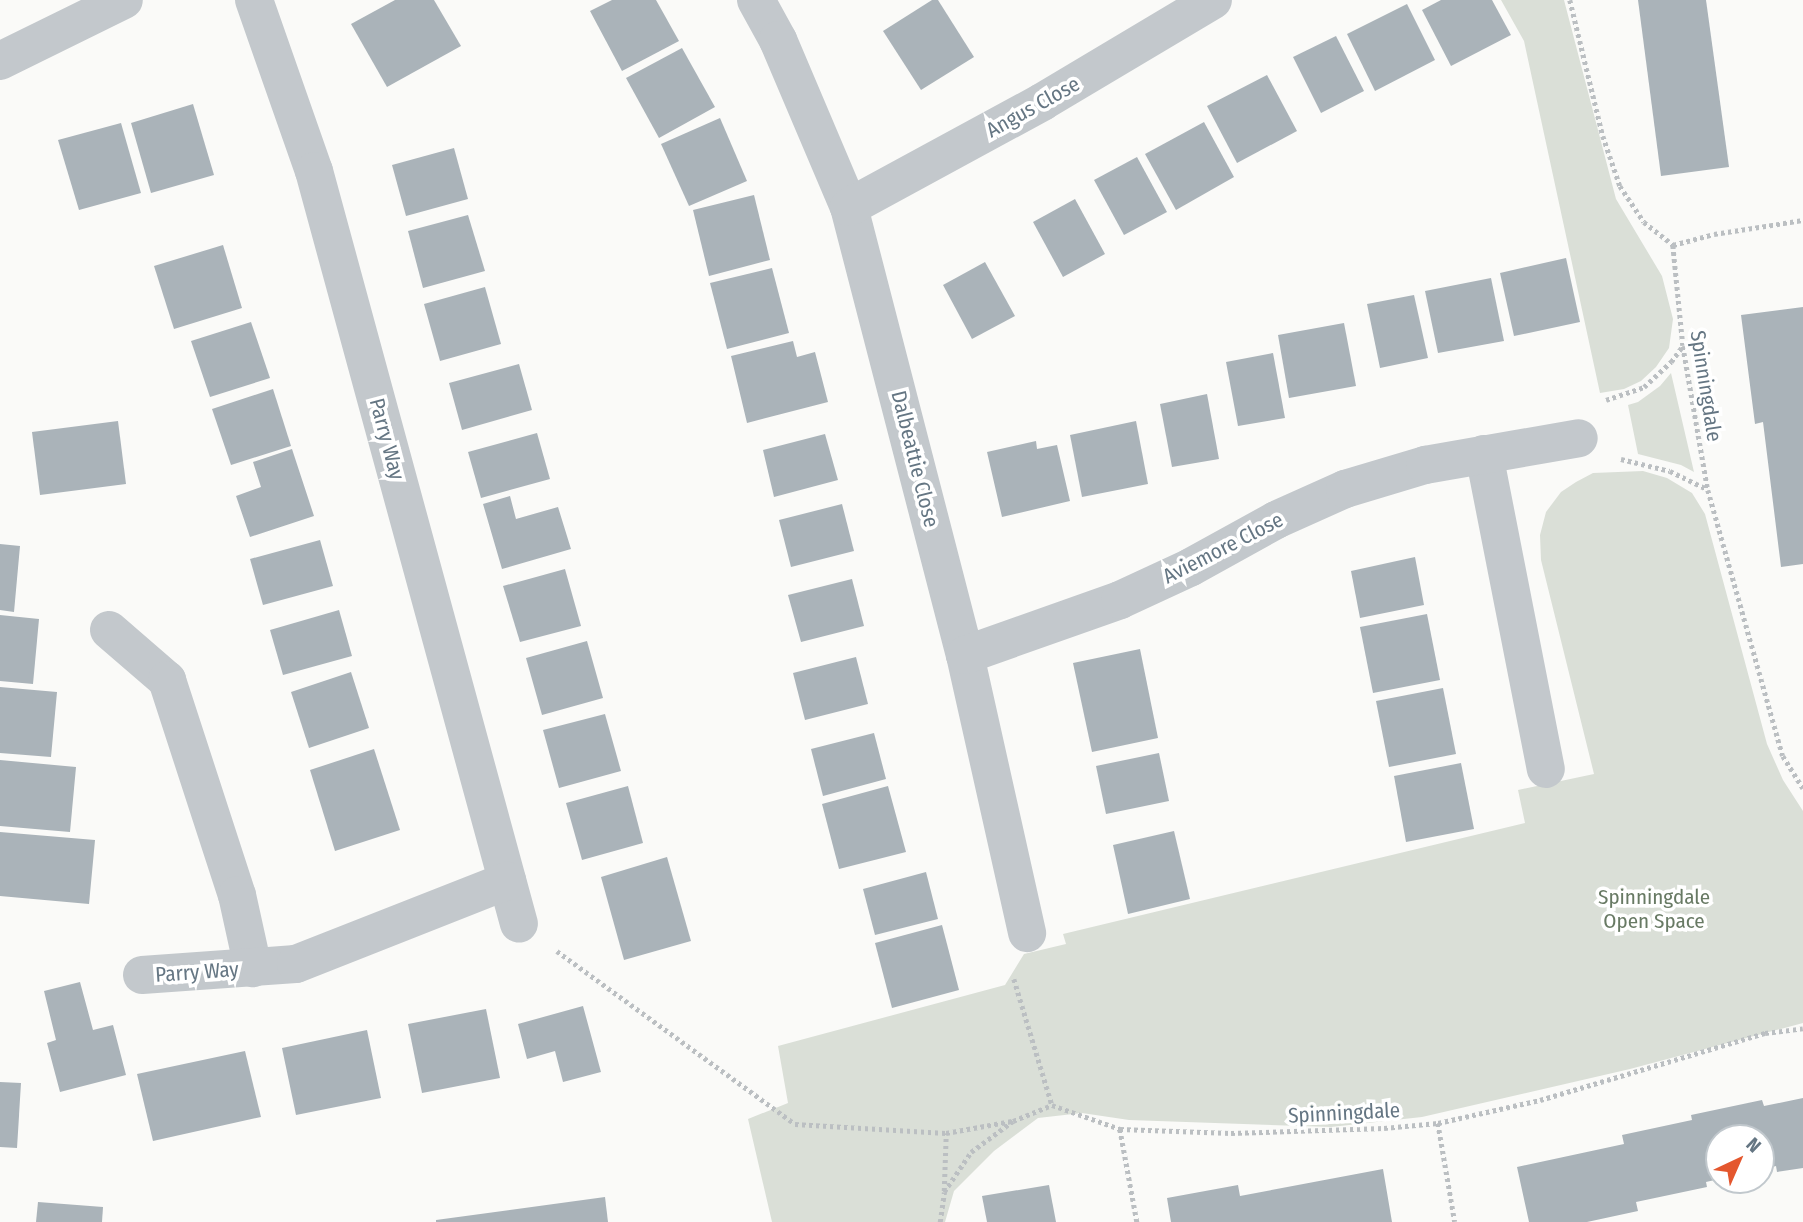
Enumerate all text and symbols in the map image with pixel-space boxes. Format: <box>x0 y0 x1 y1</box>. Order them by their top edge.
street label: Angus Close <box>982 71 1084 143</box>
street label: Spinningdale <box>1685 329 1727 443</box>
street label: Dalbeattie Close <box>886 388 944 530</box>
street label: Parry Way <box>364 395 410 483</box>
street label: Aviemore Close <box>1159 507 1287 589</box>
park label: Spinningdale Open Space <box>1598 884 1710 934</box>
street label: Parry Way <box>154 957 240 987</box>
street label: Spinningdale <box>1287 1097 1401 1129</box>
north arrow <box>1705 1124 1775 1194</box>
text: N <box>1741 1133 1766 1157</box>

